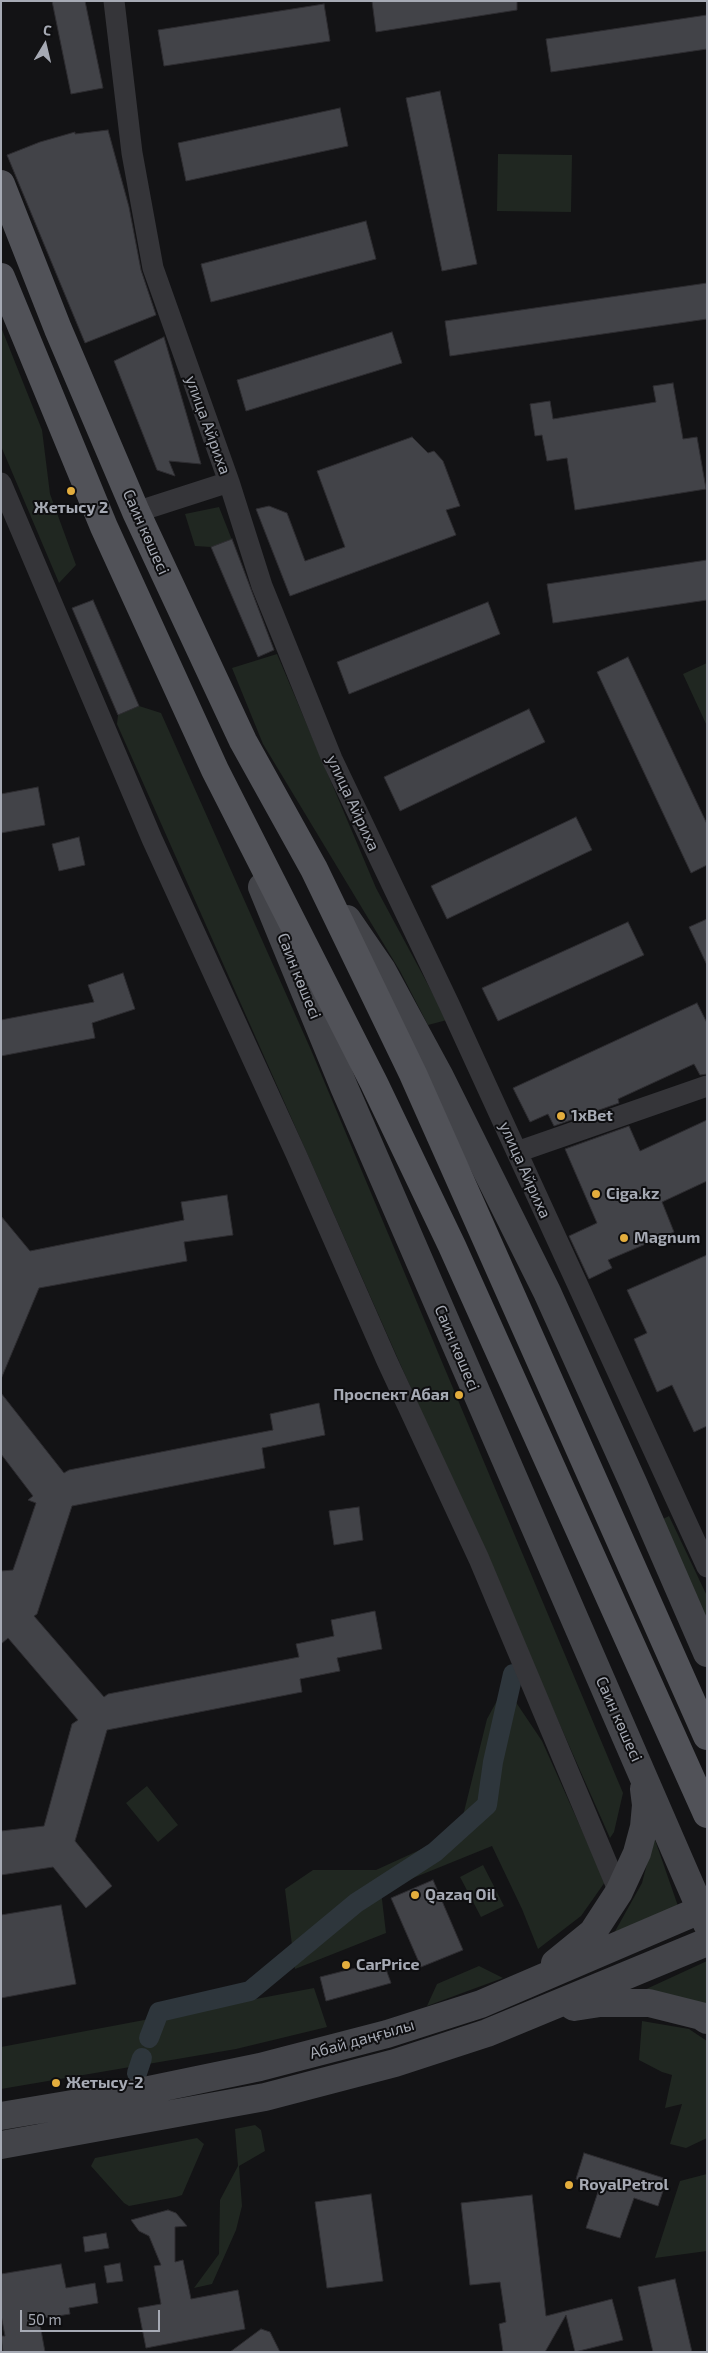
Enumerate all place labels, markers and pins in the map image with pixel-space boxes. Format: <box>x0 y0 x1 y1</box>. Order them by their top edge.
marker: Жетысу 2 <box>65 485 77 497</box>
place label: Жетысу 2 <box>34 498 108 518</box>
place label: 1xBet <box>571 1106 613 1126</box>
marker: 1xBet <box>555 1110 567 1122</box>
place label: Ciga.kz <box>606 1184 659 1204</box>
marker: Ciga.kz <box>590 1188 602 1200</box>
place label: Magnum <box>634 1228 700 1248</box>
marker: Magnum <box>618 1232 630 1244</box>
place label: Проспект Абая <box>333 1385 449 1405</box>
marker: Проспект Абая <box>453 1389 465 1401</box>
place label: Qazaq Oil <box>425 1885 496 1905</box>
marker: Qazaq Oil <box>409 1889 421 1901</box>
place label: CarPrice <box>356 1955 420 1975</box>
marker: CarPrice <box>340 1959 352 1971</box>
place label: Жетысу-2 <box>66 2073 144 2093</box>
marker: Жетысу-2 <box>50 2077 62 2089</box>
place label: RoyalPetrol <box>579 2175 669 2195</box>
marker: RoyalPetrol <box>563 2179 575 2191</box>

